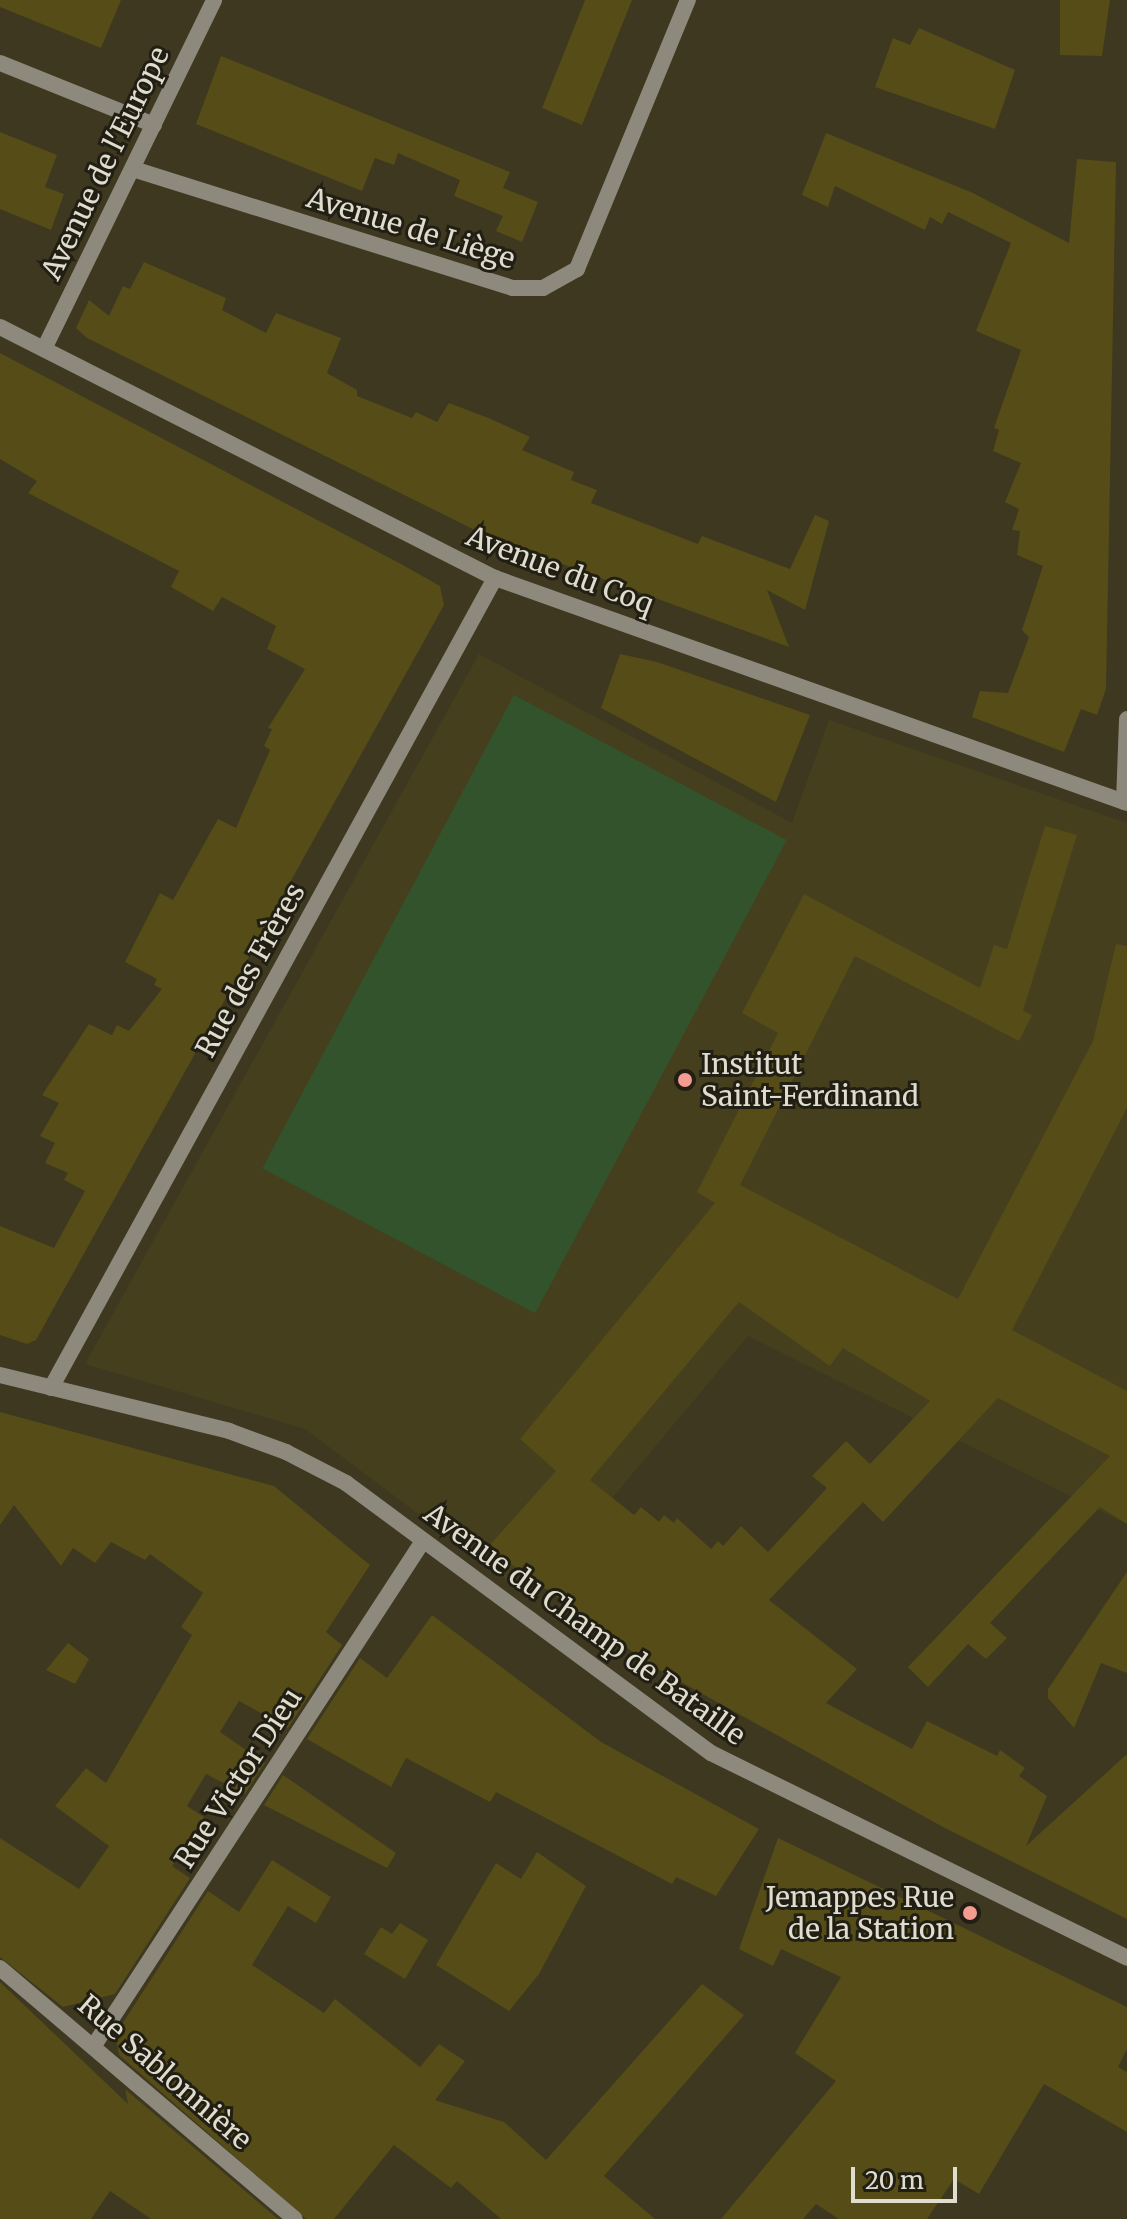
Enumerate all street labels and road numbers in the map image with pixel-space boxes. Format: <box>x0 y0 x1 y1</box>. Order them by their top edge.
street label: Avenue de l'Europe <box>34 41 176 285</box>
street label: Avenue de Liège <box>303 180 519 276</box>
street label: Avenue du Coq <box>462 519 658 621</box>
street label: Rue des Frères <box>188 877 312 1063</box>
street label: Avenue du Champ de Bataille <box>418 1496 752 1752</box>
street label: Rue Victor Dieu <box>167 1682 309 1874</box>
street label: Rue Sablonnière <box>72 1988 258 2156</box>

